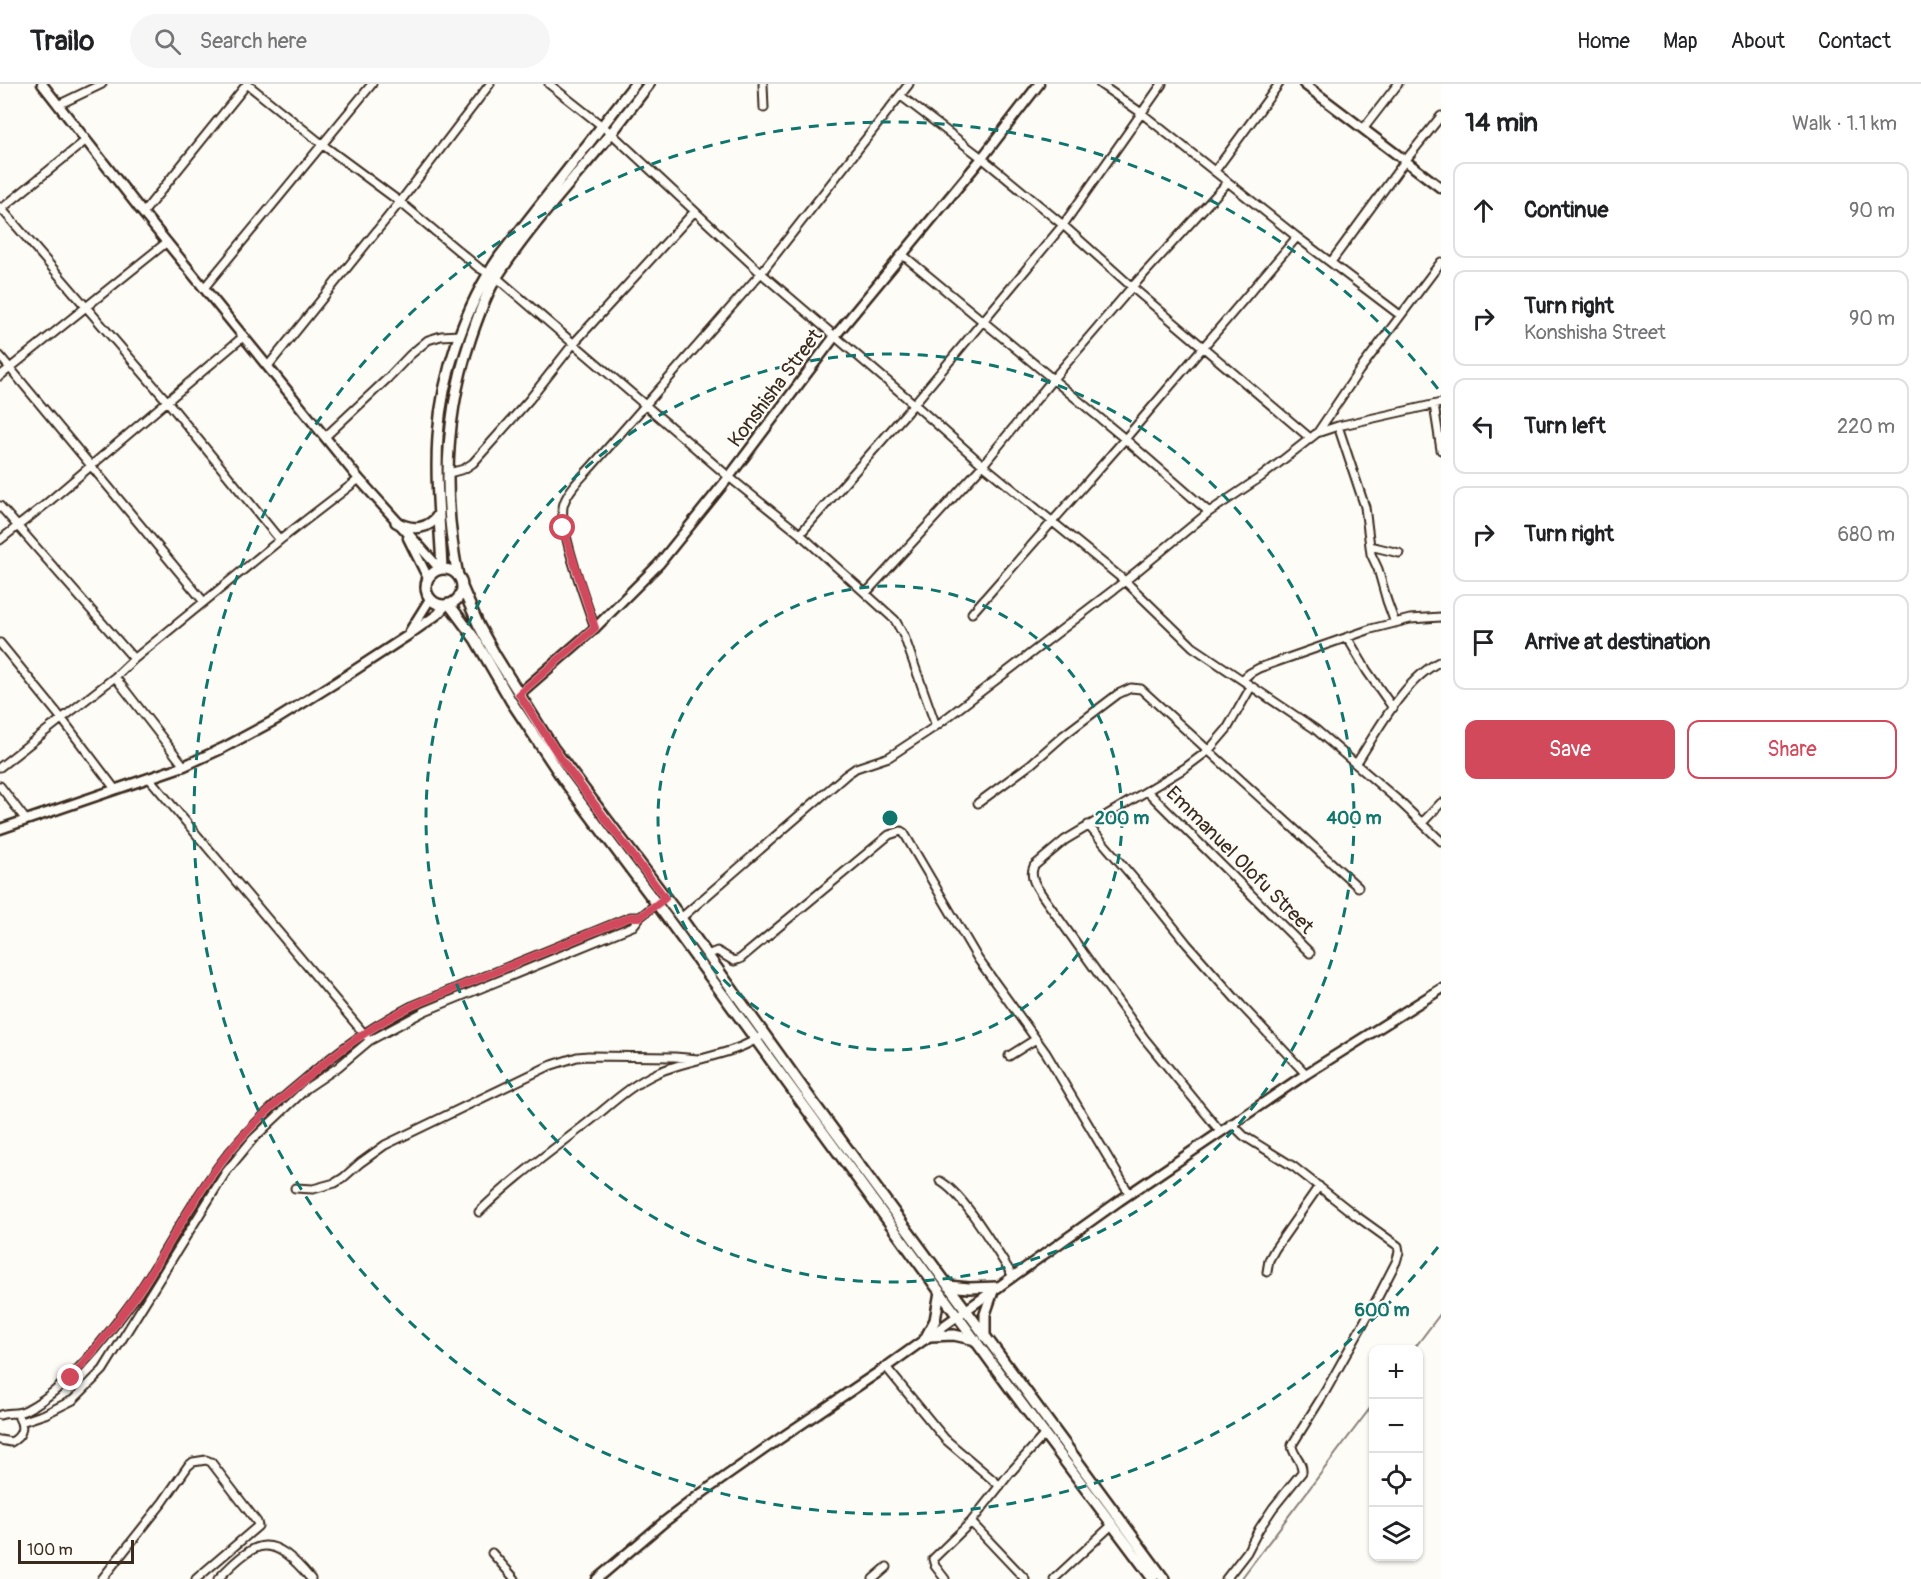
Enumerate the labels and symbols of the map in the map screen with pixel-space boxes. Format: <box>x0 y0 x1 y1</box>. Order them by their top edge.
street label: Konshisha Street <box>722 323 828 452</box>
route start <box>549 514 575 540</box>
street label: Emmanuel Olofu Street <box>1161 781 1320 940</box>
text: 200 m <box>1095 807 1149 830</box>
text: 400 m <box>1327 807 1381 830</box>
centre of rings <box>880 808 900 828</box>
text: 600 m <box>1355 1299 1409 1322</box>
route end <box>57 1364 83 1390</box>
scale bar <box>18 1537 134 1564</box>

